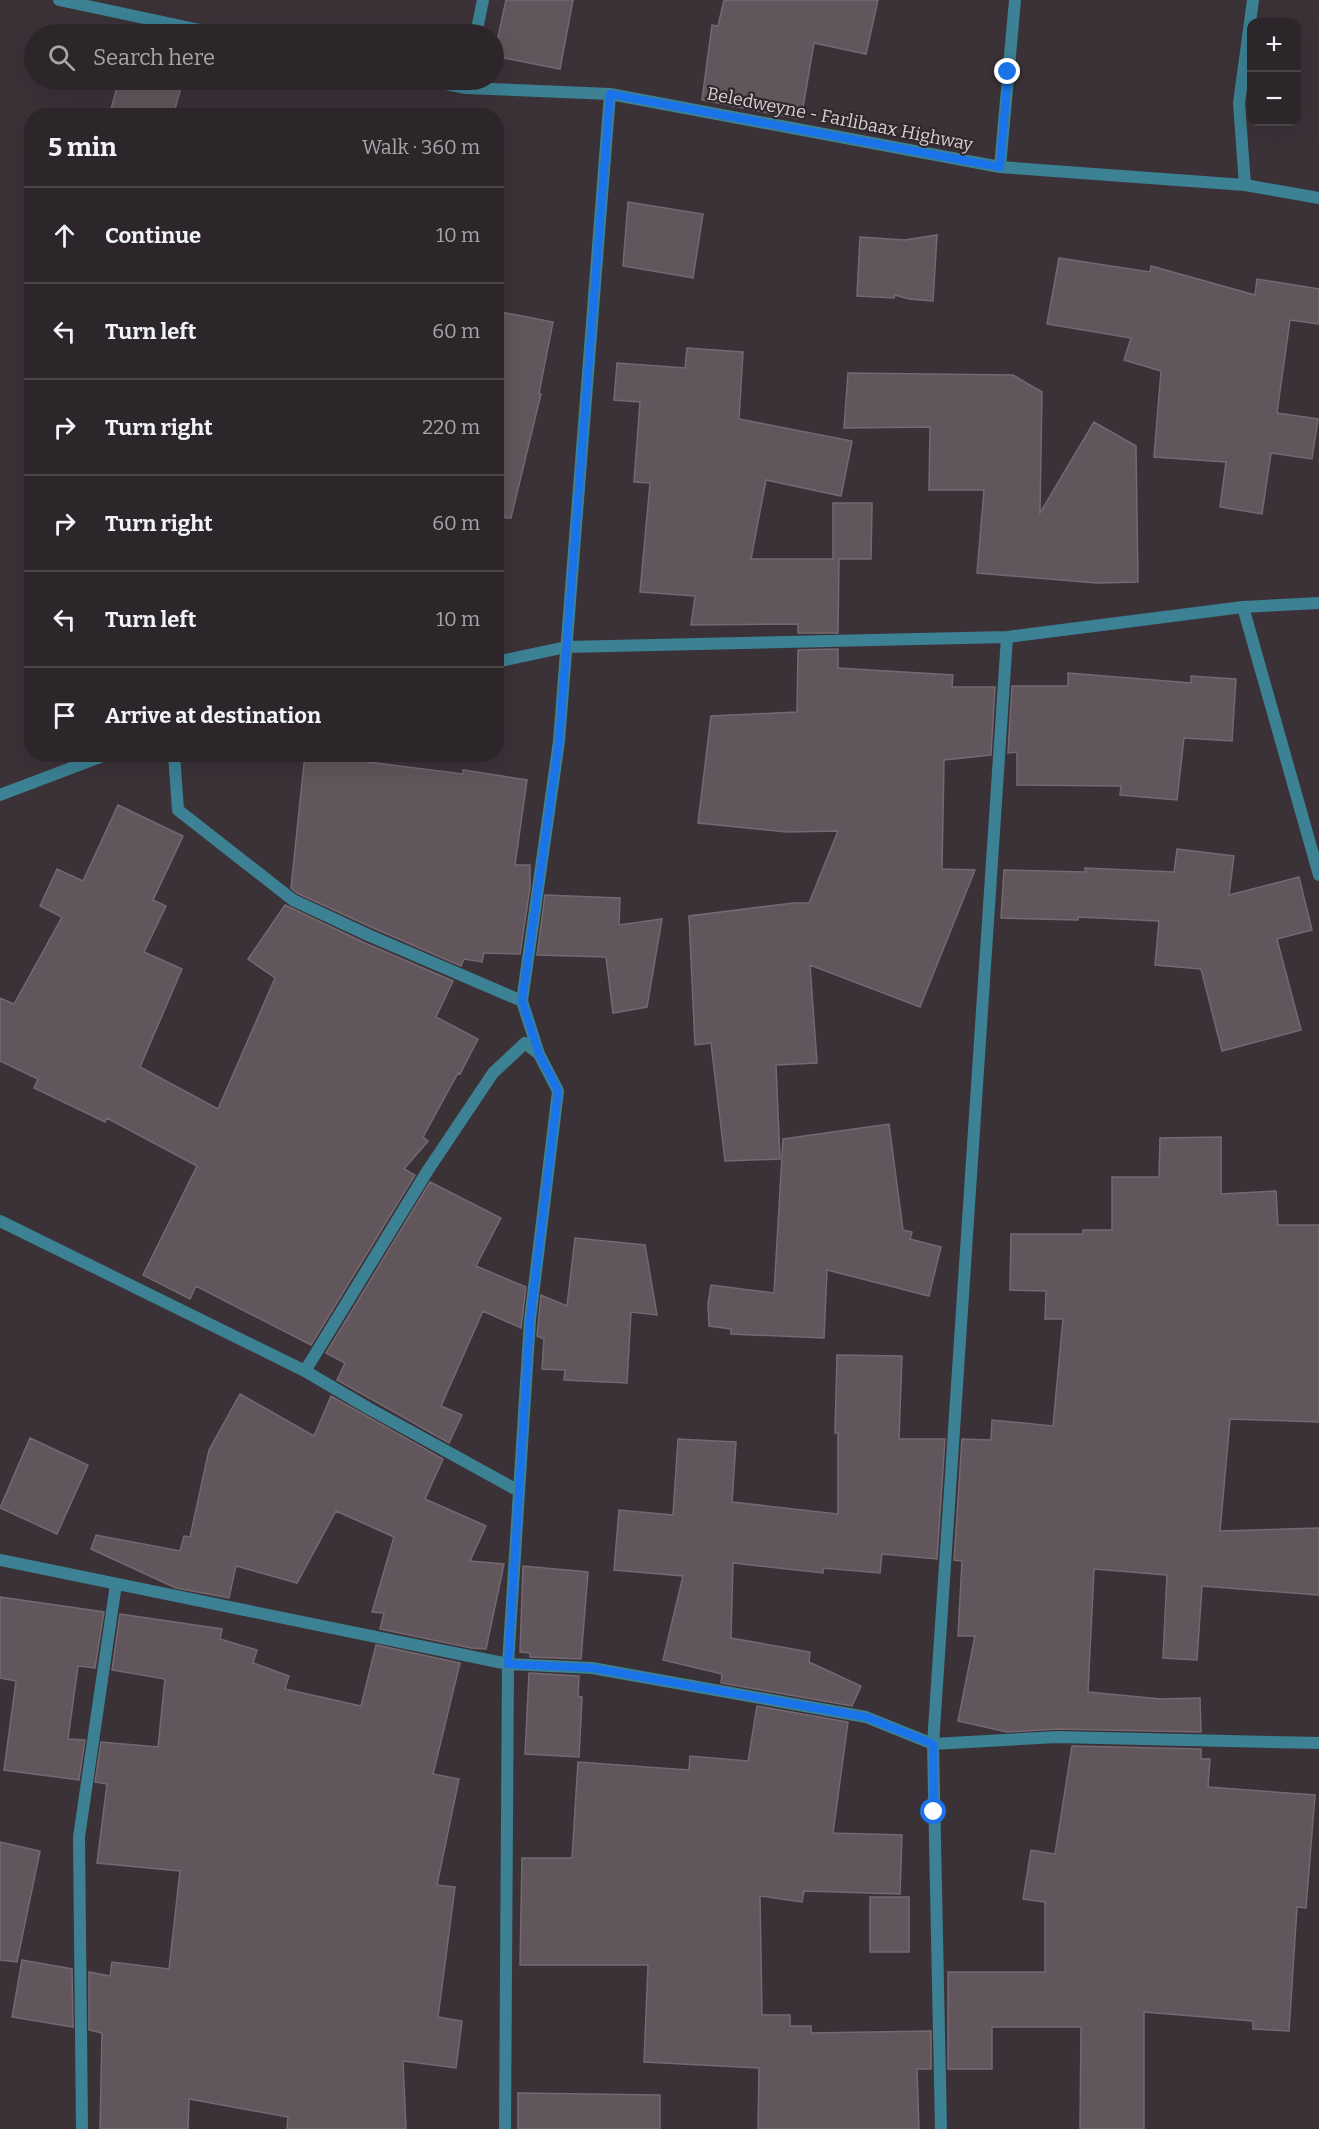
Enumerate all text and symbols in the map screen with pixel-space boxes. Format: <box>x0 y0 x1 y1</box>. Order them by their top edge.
map controls <box>1247 18 1301 126</box>
button: + <box>1247 18 1301 72</box>
search box <box>24 24 504 90</box>
icon: search <box>45 41 78 74</box>
text: Search here <box>93 44 215 71</box>
route end <box>994 58 1020 84</box>
button: − <box>1247 72 1301 126</box>
street label: Beledweyne - Farlibaax Highway <box>705 82 975 156</box>
text: 5 min <box>48 132 117 163</box>
text: Walk · 360 m <box>362 135 480 159</box>
icon: ahead <box>48 219 81 252</box>
text: Continue <box>105 222 201 249</box>
text: 10 m <box>436 223 480 247</box>
icon: left <box>48 315 81 348</box>
text: Turn left <box>105 318 197 345</box>
text: 60 m <box>432 319 480 343</box>
icon: right <box>48 411 81 444</box>
text: Turn right <box>105 414 213 441</box>
text: 220 m <box>422 415 480 439</box>
icon: right <box>48 507 81 540</box>
text: Turn right <box>105 510 213 537</box>
text: 60 m <box>432 511 480 535</box>
icon: left <box>48 603 81 636</box>
text: Turn left <box>105 606 197 633</box>
text: 10 m <box>436 607 480 631</box>
icon: arrive <box>48 699 81 732</box>
text: Arrive at destination <box>105 702 321 729</box>
route start <box>920 1798 946 1824</box>

